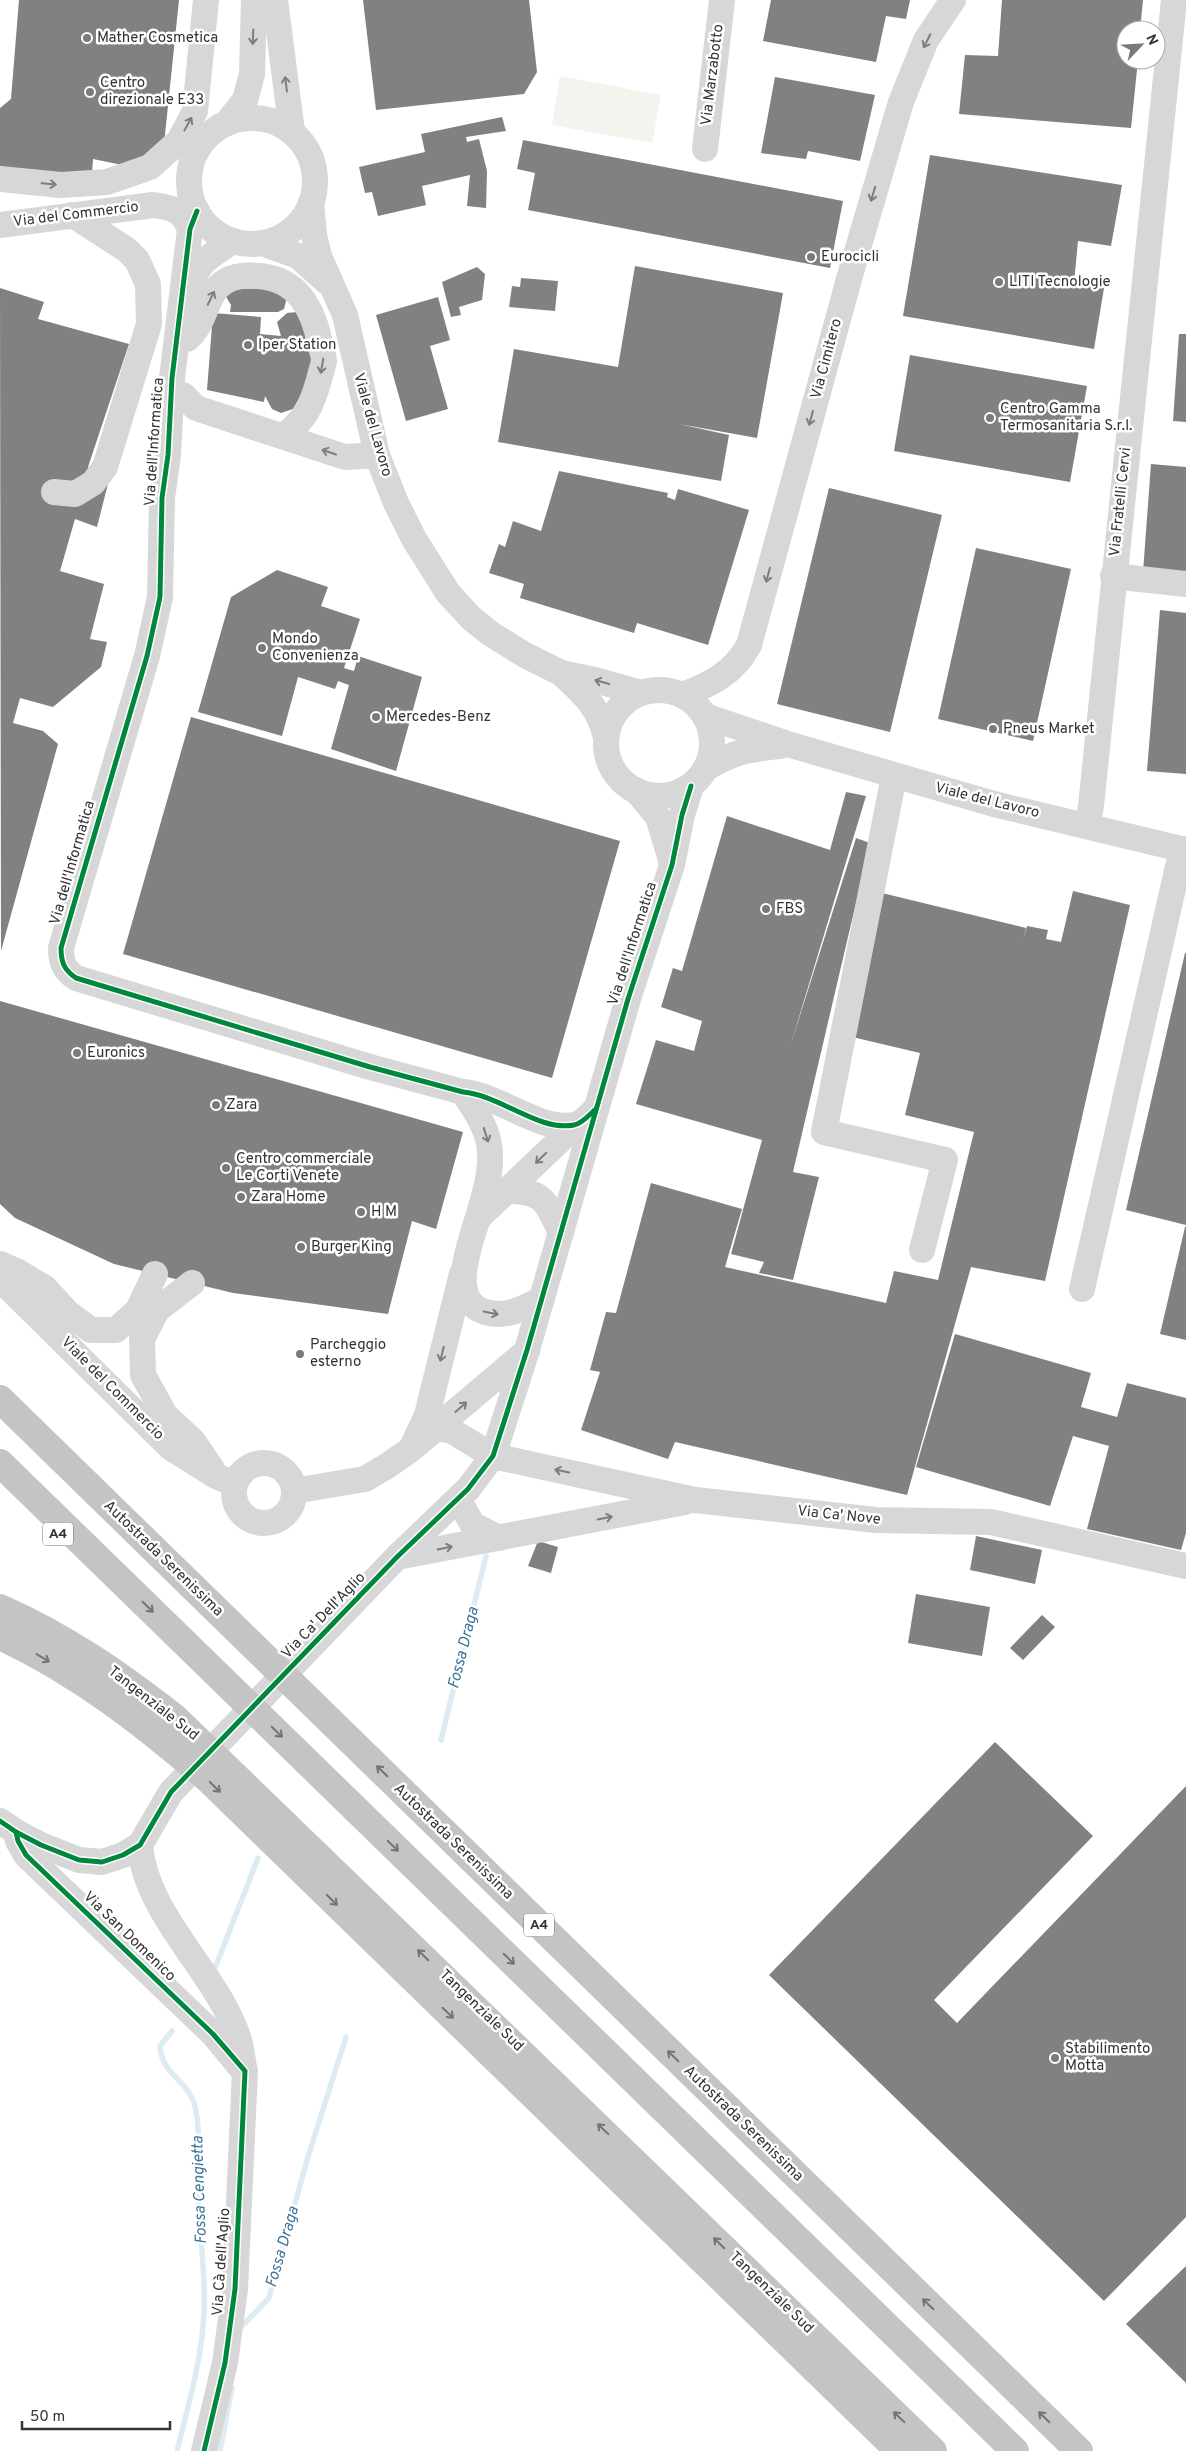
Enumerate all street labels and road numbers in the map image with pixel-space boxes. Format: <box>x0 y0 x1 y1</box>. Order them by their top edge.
street label: Via Marzabotto <box>697 23 729 127</box>
street label: Via del Commercio <box>12 198 140 232</box>
street label: Via Cimitero <box>807 317 847 401</box>
street label: Viale del Lavoro <box>348 371 396 479</box>
street label: Via dell'Informatica <box>141 377 169 507</box>
street label: Via Fratelli Cervi <box>1106 446 1136 558</box>
street label: Viale del Lavoro <box>933 779 1041 823</box>
street label: Via dell'Informatica <box>46 798 100 928</box>
street label: Via dell'Informatica <box>604 880 662 1008</box>
street label: Viale del Commercio <box>56 1333 168 1445</box>
street label: Autostrada Serenissima <box>99 1497 227 1621</box>
street label: Via Ca' Nove <box>796 1502 882 1530</box>
road number: A4 <box>43 1522 73 1546</box>
street label: Via Ca' Dell'Aglio <box>278 1569 370 1663</box>
street label: Tangenziale Sud <box>104 1663 202 1745</box>
street label: Autostrada Serenissima <box>389 1780 517 1904</box>
street label: Via San Domenico <box>79 1888 179 1986</box>
road number: A4 <box>524 1914 554 1936</box>
street label: Tangenziale Sud <box>435 1966 527 2056</box>
street label: Autostrada Serenissima <box>679 2062 807 2186</box>
street label: Via Cà dell'Aglio <box>209 2207 235 2317</box>
street label: Tangenziale Sud <box>725 2248 817 2338</box>

